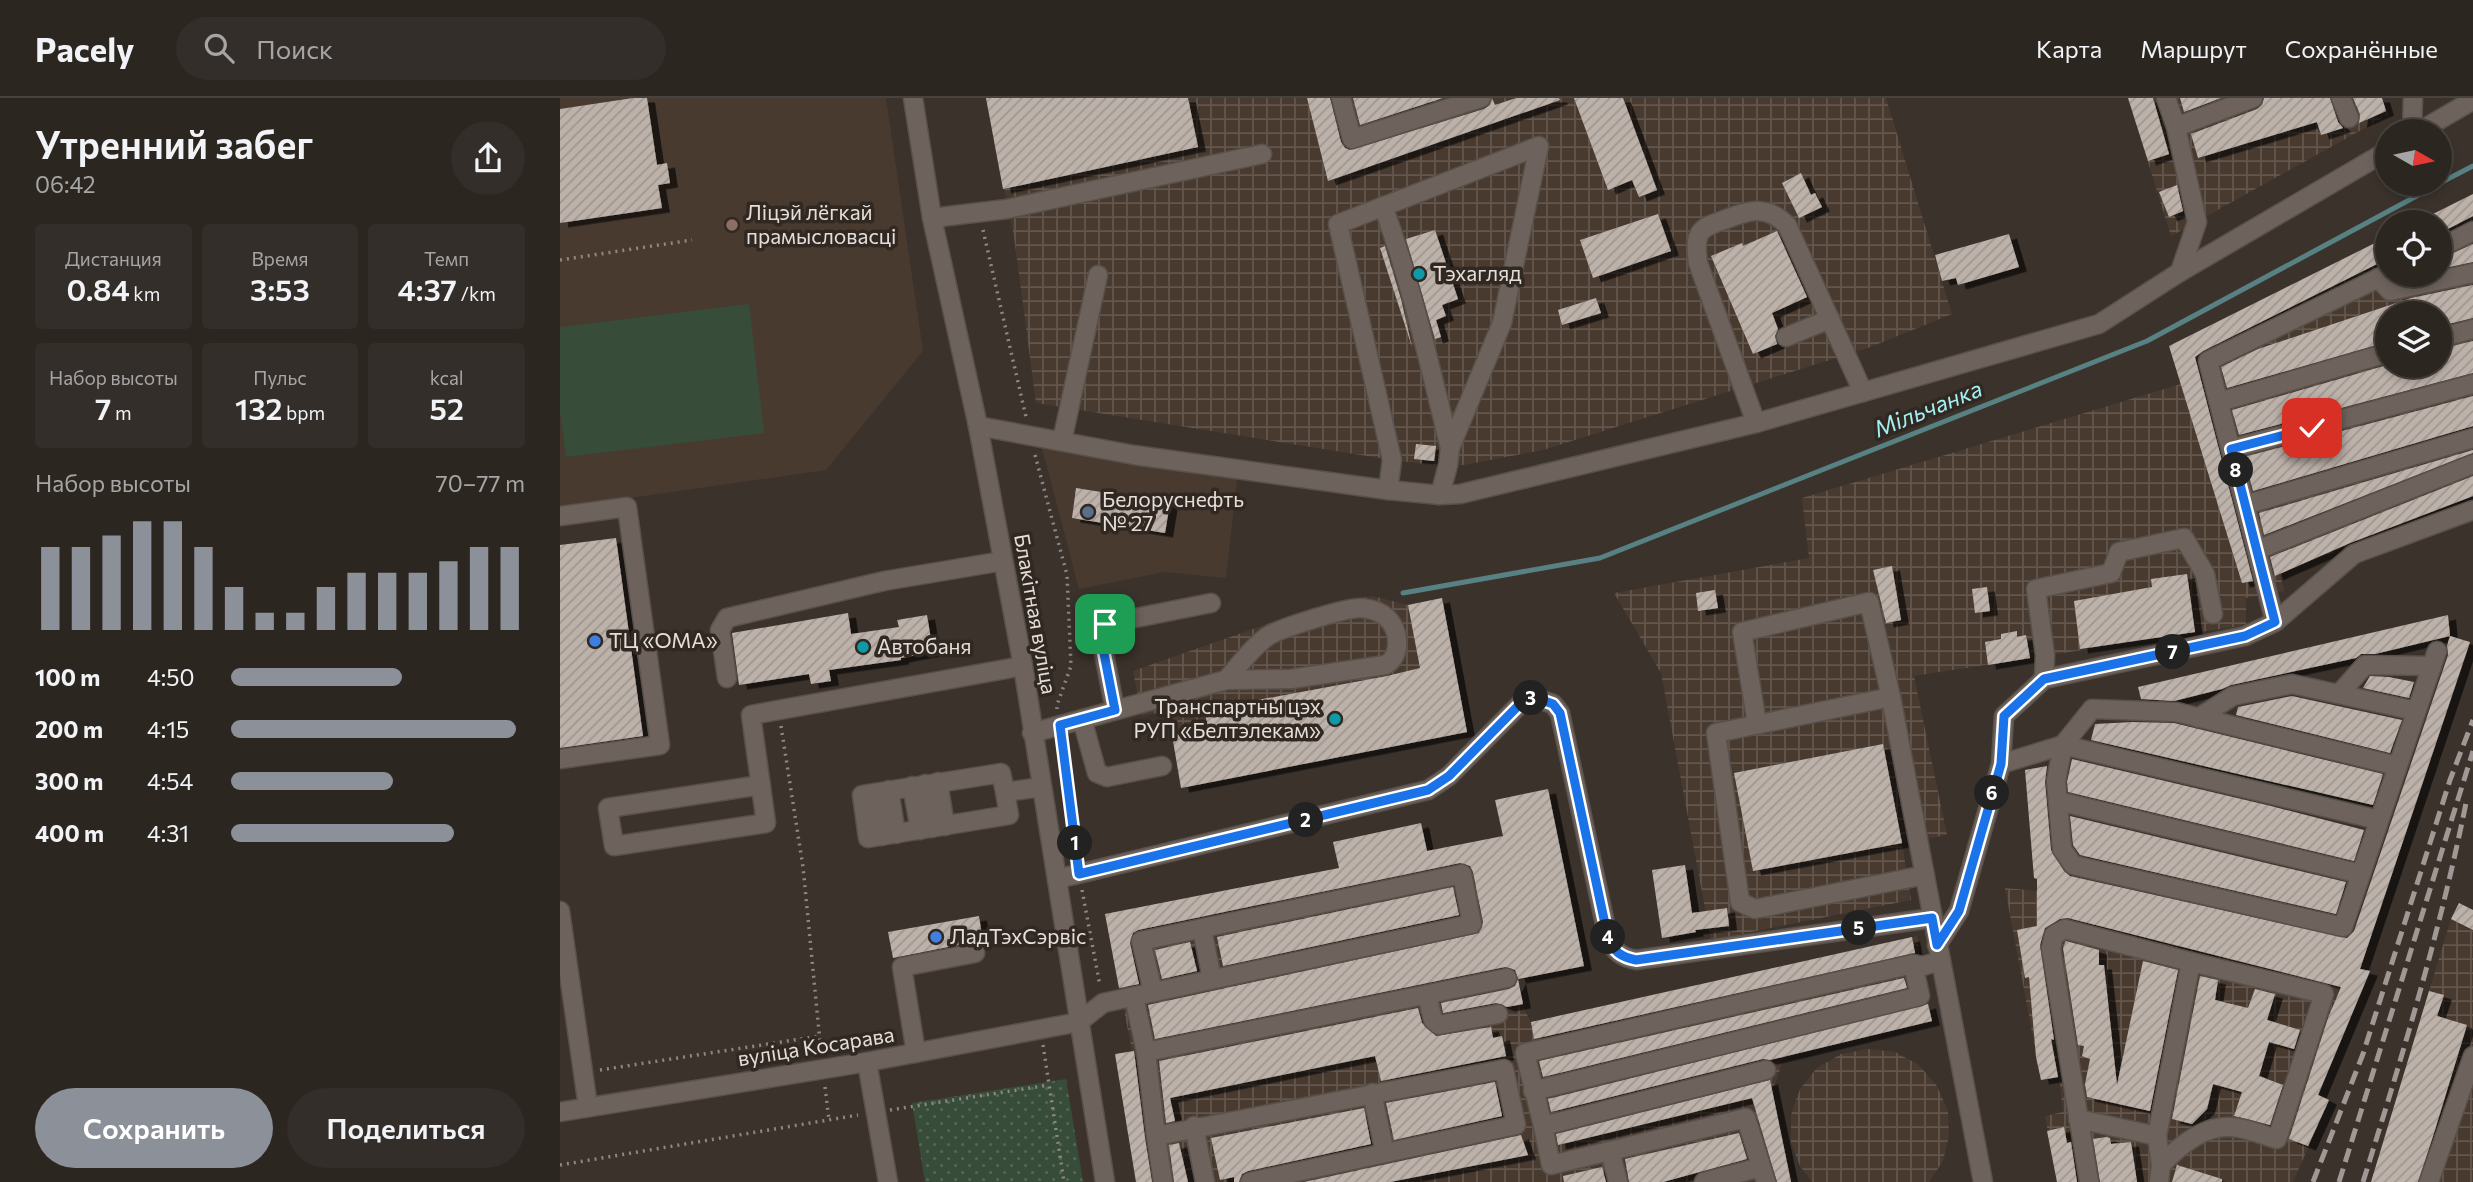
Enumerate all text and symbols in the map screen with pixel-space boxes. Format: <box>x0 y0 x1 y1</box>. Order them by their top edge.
search box <box>176 17 666 80</box>
text: Pacely <box>35 28 134 69</box>
icon: search <box>200 29 238 67</box>
text: Поиск <box>256 33 333 64</box>
text: Карта <box>2036 34 2102 63</box>
text: Маршрут <box>2140 34 2247 63</box>
text: Сохранённые <box>2285 34 2438 63</box>
north arrow <box>2375 119 2452 196</box>
map controls <box>2375 119 2452 378</box>
text: Утренний забег <box>35 120 313 167</box>
button: share <box>451 121 525 195</box>
text: 06:42 <box>35 170 96 198</box>
place label: Ліцэй лёгкай прамысловасці <box>746 199 896 248</box>
button: locate <box>2375 210 2452 287</box>
marker: Ліцэй лёгкай прамысловасці <box>724 217 740 233</box>
text: Дистанция <box>65 247 162 270</box>
text: Время <box>252 247 308 270</box>
text: Темп <box>424 247 469 270</box>
place label: Тэхагляд <box>1433 260 1521 285</box>
marker: Тэхагляд <box>1411 266 1427 282</box>
text: 0.84 <box>66 270 130 307</box>
text: 3:53 <box>250 270 310 307</box>
text: 4:37 <box>398 270 457 307</box>
text: km <box>130 282 160 305</box>
text: /km <box>457 282 496 305</box>
button: layers <box>2375 301 2452 378</box>
text: Набор высоты <box>49 366 178 389</box>
text: Пульс <box>253 366 307 389</box>
text: kcal <box>430 366 464 389</box>
water label: Мільчанка <box>1869 374 1986 442</box>
text: 7 <box>95 389 111 426</box>
text: 132 <box>235 389 282 426</box>
text: 52 <box>430 389 464 426</box>
pin <box>2282 398 2342 458</box>
text: m <box>111 401 132 424</box>
text: bpm <box>282 401 325 424</box>
icon: check <box>2293 409 2331 447</box>
pin: 8 <box>2218 452 2254 488</box>
text: 8 <box>2230 458 2241 481</box>
text: Набор высоты <box>35 469 191 497</box>
text: 70–77 m <box>436 469 525 497</box>
place label: Белоруснефть № 27 <box>1102 486 1244 535</box>
marker: Белоруснефть № 27 <box>1080 504 1096 520</box>
street label: Блакітная вуліца <box>1010 532 1063 696</box>
pin <box>1075 594 1135 654</box>
icon: arrive <box>1086 605 1124 643</box>
place label: ТЦ «ОМА» <box>609 627 718 652</box>
marker: ТЦ «ОМА» <box>587 633 603 649</box>
place label: Автобаня <box>877 633 972 658</box>
pin: 7 <box>2156 634 2190 670</box>
marker: Автобаня <box>855 639 871 655</box>
text: 7 <box>2167 640 2178 663</box>
text: 100 m <box>35 663 100 691</box>
text: 4:50 <box>147 663 194 691</box>
pin: 3 <box>1514 680 1548 716</box>
text: 3 <box>1525 686 1536 709</box>
place label: Транспартны цэх РУП «Белтэлекам» <box>1134 693 1321 742</box>
marker: Транспартны цэх РУП «Белтэлекам» <box>1327 711 1343 727</box>
text: 200 m <box>35 715 103 743</box>
text: 4:15 <box>147 715 189 743</box>
text: 300 m <box>35 767 103 795</box>
text: 4:54 <box>147 767 193 795</box>
pin: 6 <box>1974 776 2010 810</box>
text: 6 <box>1986 781 1997 804</box>
pin: 2 <box>1288 802 1324 838</box>
text: 2 <box>1300 808 1311 831</box>
text: 400 m <box>35 819 104 847</box>
text: 4:31 <box>147 819 189 847</box>
pin: 1 <box>1058 826 1092 860</box>
text: 1 <box>1070 831 1079 854</box>
pin: 5 <box>1842 910 1876 946</box>
text: 5 <box>1853 916 1864 939</box>
pin: 4 <box>1590 920 1626 954</box>
place label: ЛадТэхСэрвіс <box>950 923 1086 948</box>
text: 4 <box>1602 925 1613 948</box>
marker: ЛадТэхСэрвіс <box>928 929 944 945</box>
street label: вуліца Косарава <box>736 1021 896 1070</box>
button: Сохранить <box>35 1088 273 1168</box>
button: Поделиться <box>287 1088 525 1168</box>

